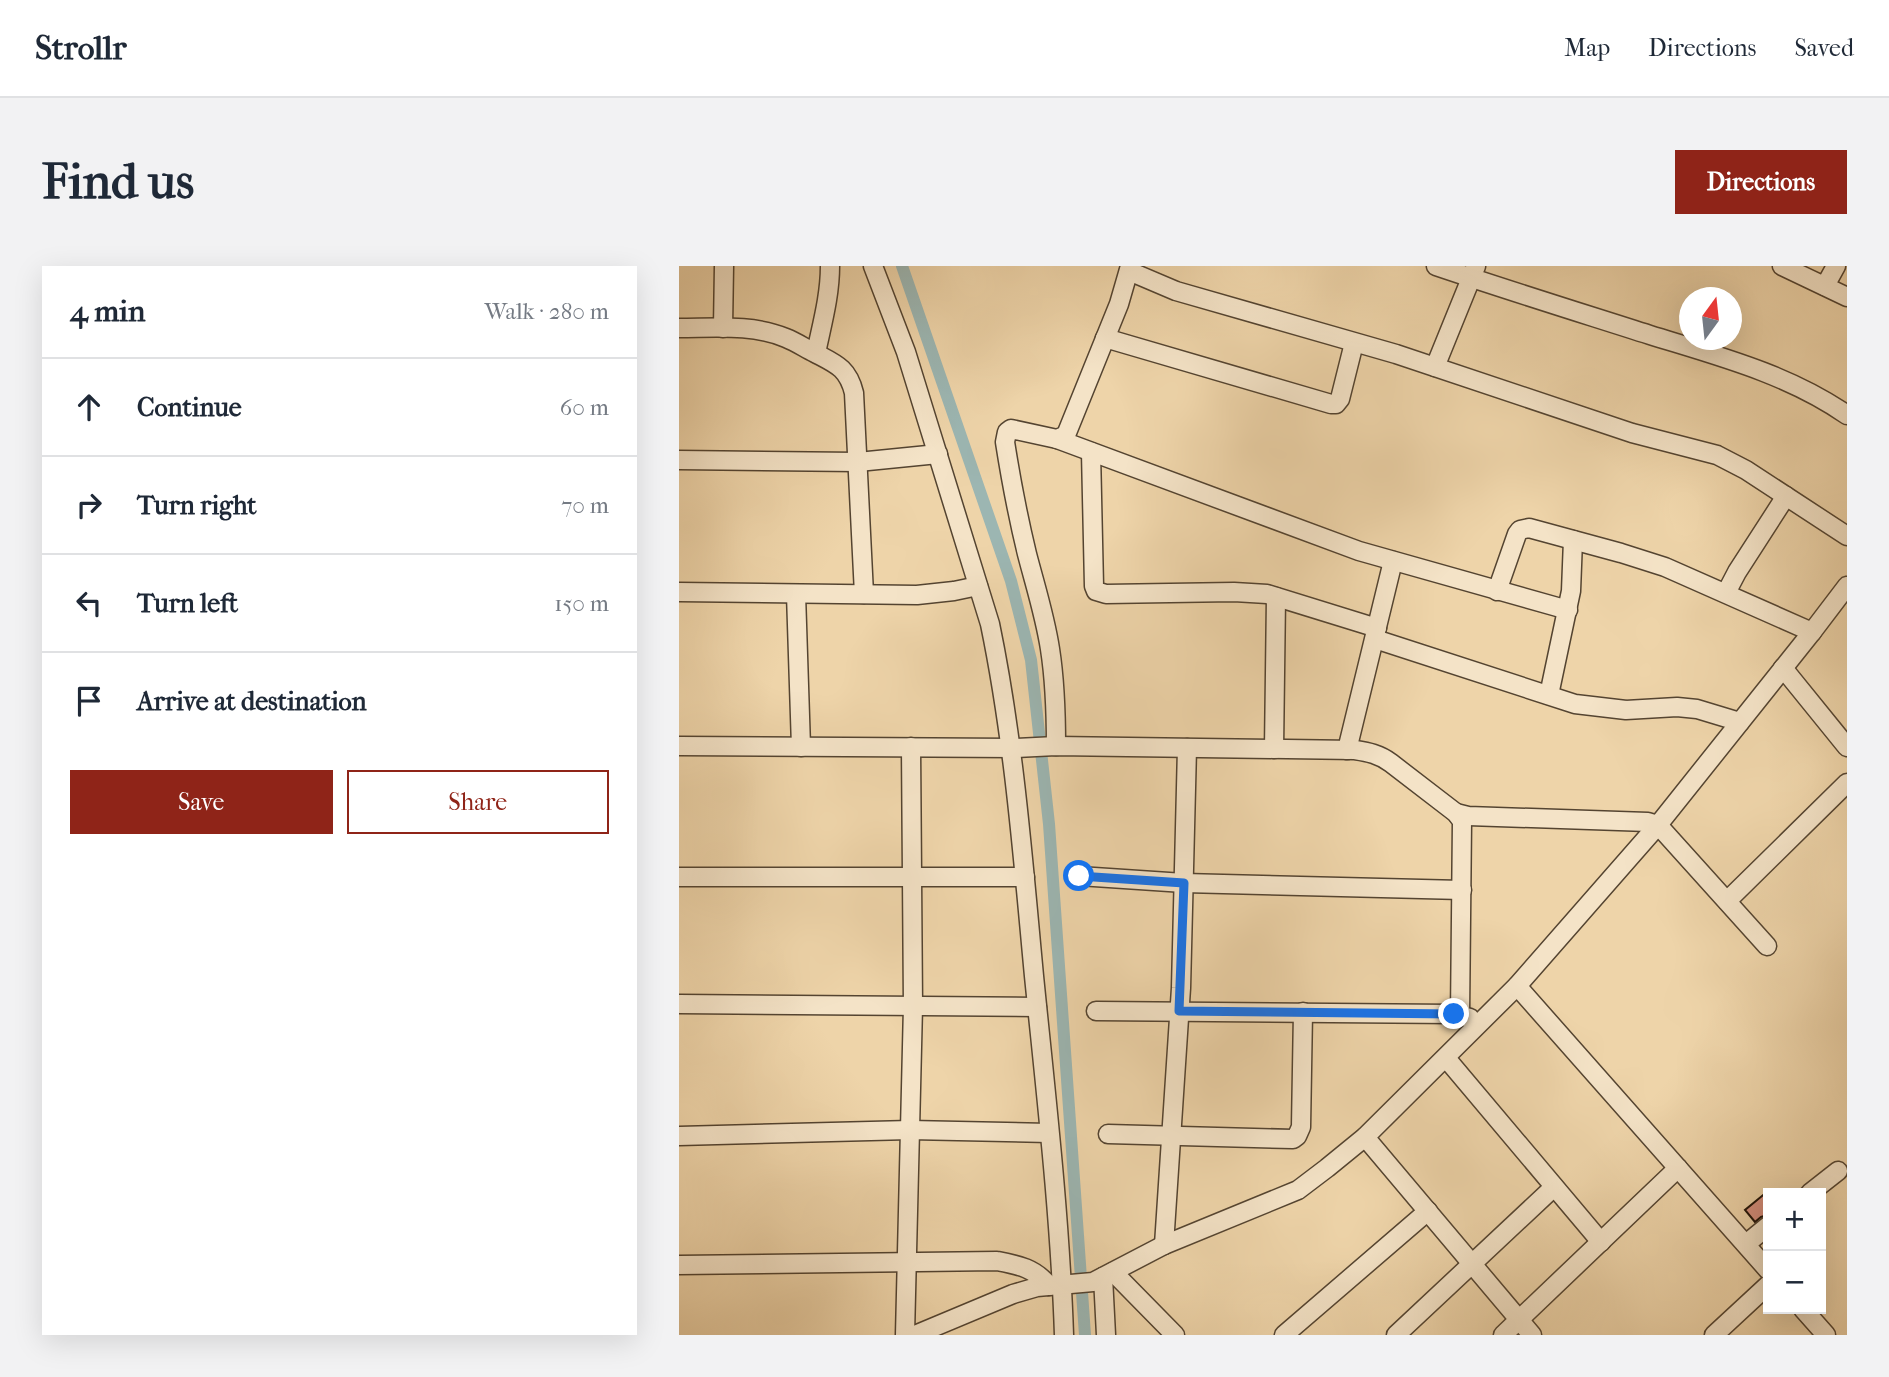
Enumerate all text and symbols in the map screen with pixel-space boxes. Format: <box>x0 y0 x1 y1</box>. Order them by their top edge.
text: Strollr <box>35 29 126 68</box>
text: Map <box>1564 34 1610 62</box>
text: Directions <box>1648 34 1756 62</box>
text: Saved <box>1794 34 1854 62</box>
button: Directions <box>1675 150 1847 214</box>
text: Find us <box>42 153 194 211</box>
north arrow <box>1679 287 1742 350</box>
text: 4 min <box>70 294 145 329</box>
text: Walk · 280 m <box>485 298 609 325</box>
icon: ahead <box>70 388 108 426</box>
text: Continue <box>137 392 242 423</box>
text: 60 m <box>560 394 609 421</box>
icon: right <box>70 486 108 524</box>
text: Turn right <box>137 490 257 521</box>
text: 70 m <box>561 492 609 519</box>
icon: left <box>70 584 108 622</box>
text: Turn left <box>137 588 238 619</box>
text: 150 m <box>554 590 609 617</box>
icon: arrive <box>70 682 108 720</box>
text: Arrive at destination <box>137 686 367 717</box>
button: Save <box>70 770 333 834</box>
button: Share <box>347 770 609 834</box>
route start <box>1063 860 1094 891</box>
route end <box>1438 998 1469 1029</box>
map controls <box>1763 1188 1826 1314</box>
button: + <box>1763 1188 1826 1251</box>
button: − <box>1763 1251 1826 1314</box>

